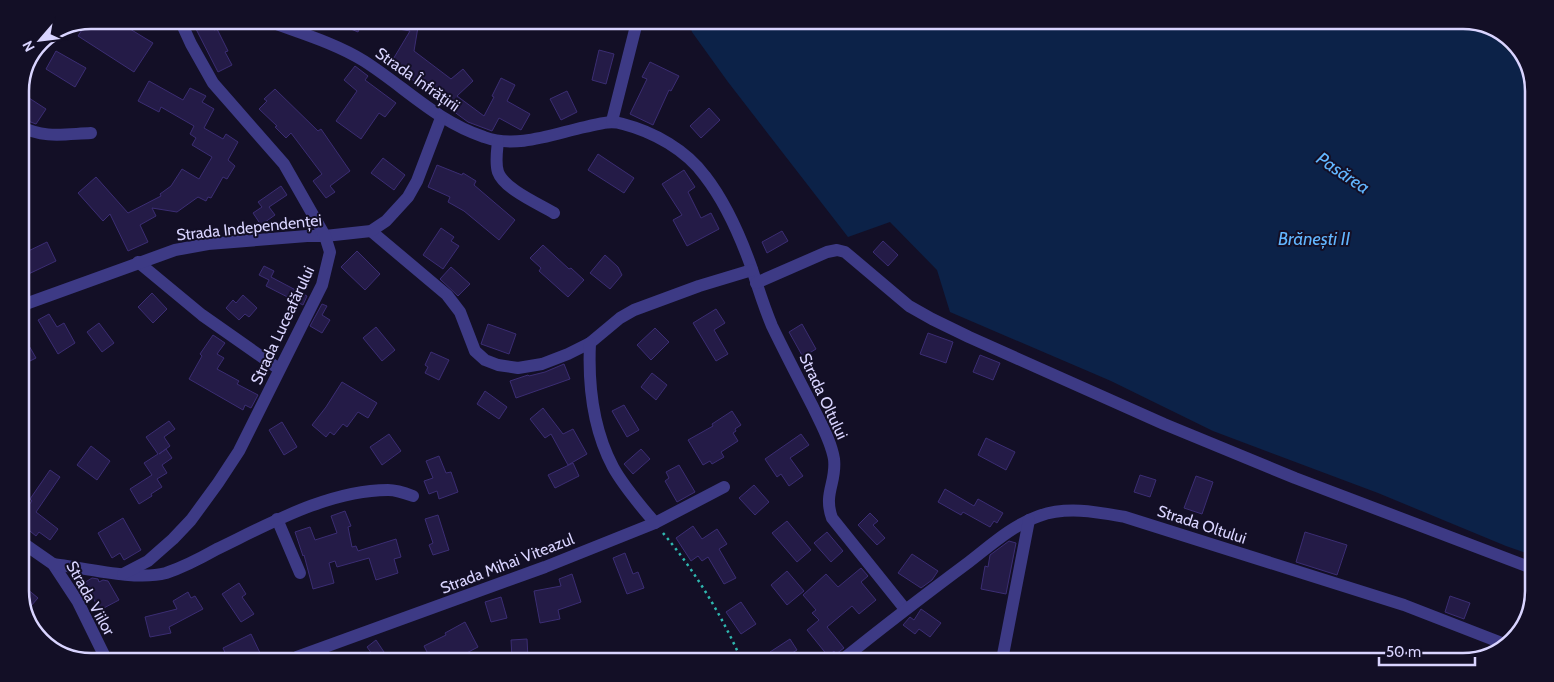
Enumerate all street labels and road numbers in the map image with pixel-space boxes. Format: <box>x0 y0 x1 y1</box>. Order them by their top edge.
street label: Strada Înfrățirii <box>371 43 464 116</box>
street label: Strada Independenței <box>175 210 323 246</box>
street label: Strada Luceafărului <box>247 263 318 387</box>
street label: Strada Oltului <box>795 350 852 442</box>
street label: Strada Oltului <box>1155 501 1249 548</box>
street label: Strada Mihai Viteazul <box>438 529 577 598</box>
street label: Strada Viilor <box>62 558 119 640</box>

